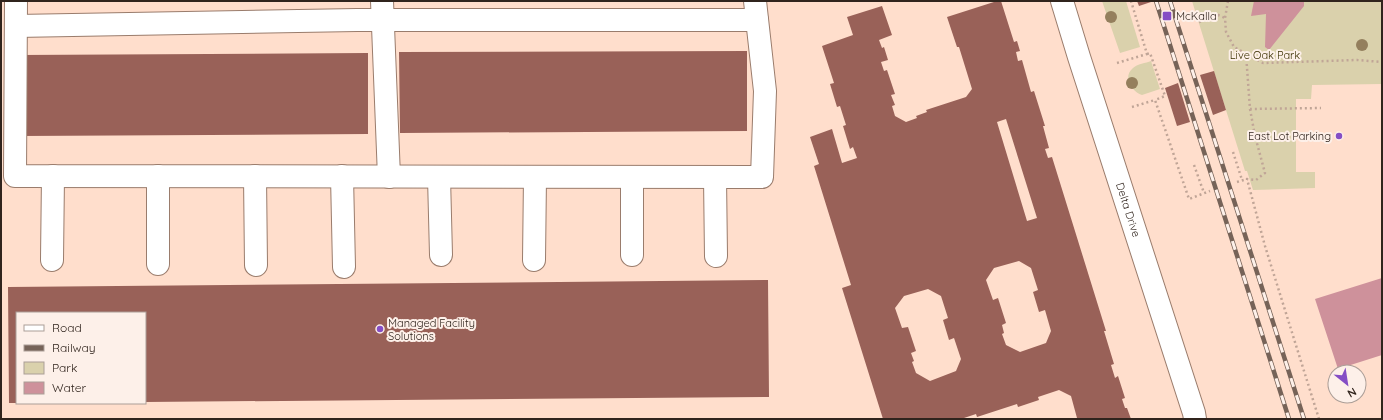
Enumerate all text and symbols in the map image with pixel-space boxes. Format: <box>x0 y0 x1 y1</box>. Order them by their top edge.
place label: McKalla <box>1176 9 1217 23</box>
marker: McKalla <box>1161 10 1173 22</box>
park label: Live Oak Park <box>1230 48 1300 62</box>
place label: East Lot Parking <box>1248 129 1331 143</box>
marker: East Lot Parking <box>1334 131 1344 141</box>
street label: Delta Drive <box>1113 181 1144 239</box>
legend <box>16 312 146 404</box>
place label: Managed Facility Solutions <box>388 316 475 343</box>
text: Road <box>52 320 82 335</box>
marker: Managed Facility Solutions <box>375 324 385 334</box>
text: Railway <box>52 340 96 355</box>
text: Park <box>52 360 77 375</box>
north arrow <box>1327 364 1367 404</box>
text: Water <box>52 380 87 395</box>
text: N <box>1345 385 1359 401</box>

